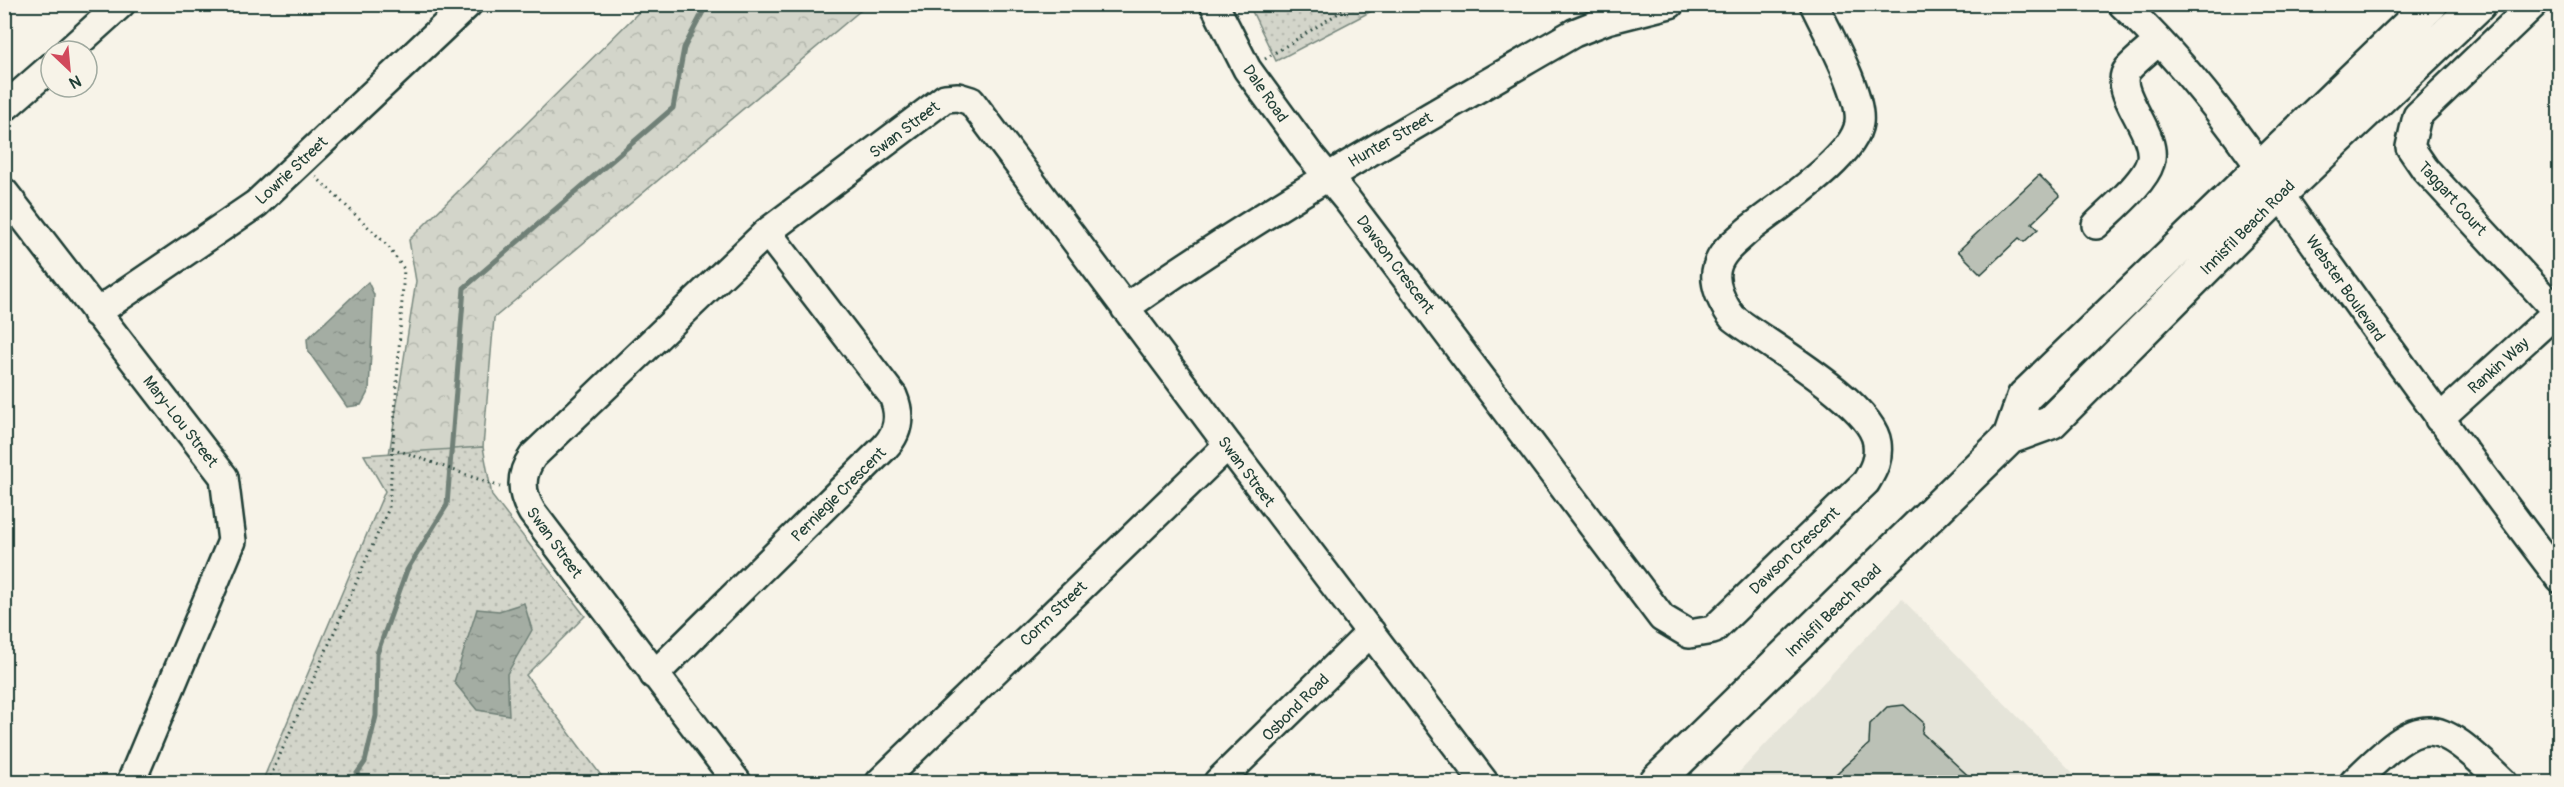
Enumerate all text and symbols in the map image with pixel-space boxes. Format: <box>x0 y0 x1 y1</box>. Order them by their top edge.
north arrow <box>39 39 99 99</box>
street label: Dale Road <box>1238 61 1292 126</box>
text: N <box>66 70 84 93</box>
street label: Swan Street <box>865 97 944 163</box>
street label: Hunter Street <box>1345 107 1437 172</box>
street label: Lowrie Street <box>251 132 332 209</box>
street label: Taggart Court <box>2414 157 2491 240</box>
street label: Innisfil Beach Road <box>2196 176 2299 279</box>
street label: Dawson Crescent <box>1352 212 1439 318</box>
street label: Webster Boulevard <box>2301 231 2389 346</box>
street label: Rankin Way <box>2464 333 2533 398</box>
street label: Mary-Lou Street <box>138 372 223 472</box>
street label: Swan Street <box>1213 432 1279 511</box>
street label: Perniegie Crescent <box>787 443 891 546</box>
street label: Dawson Crescent <box>1745 502 1844 599</box>
street label: Swan Street <box>522 503 587 582</box>
street label: Innisfil Beach Road <box>1781 560 1886 662</box>
street label: Corm Street <box>1016 577 1092 651</box>
street label: Osbond Road <box>1258 670 1334 746</box>

